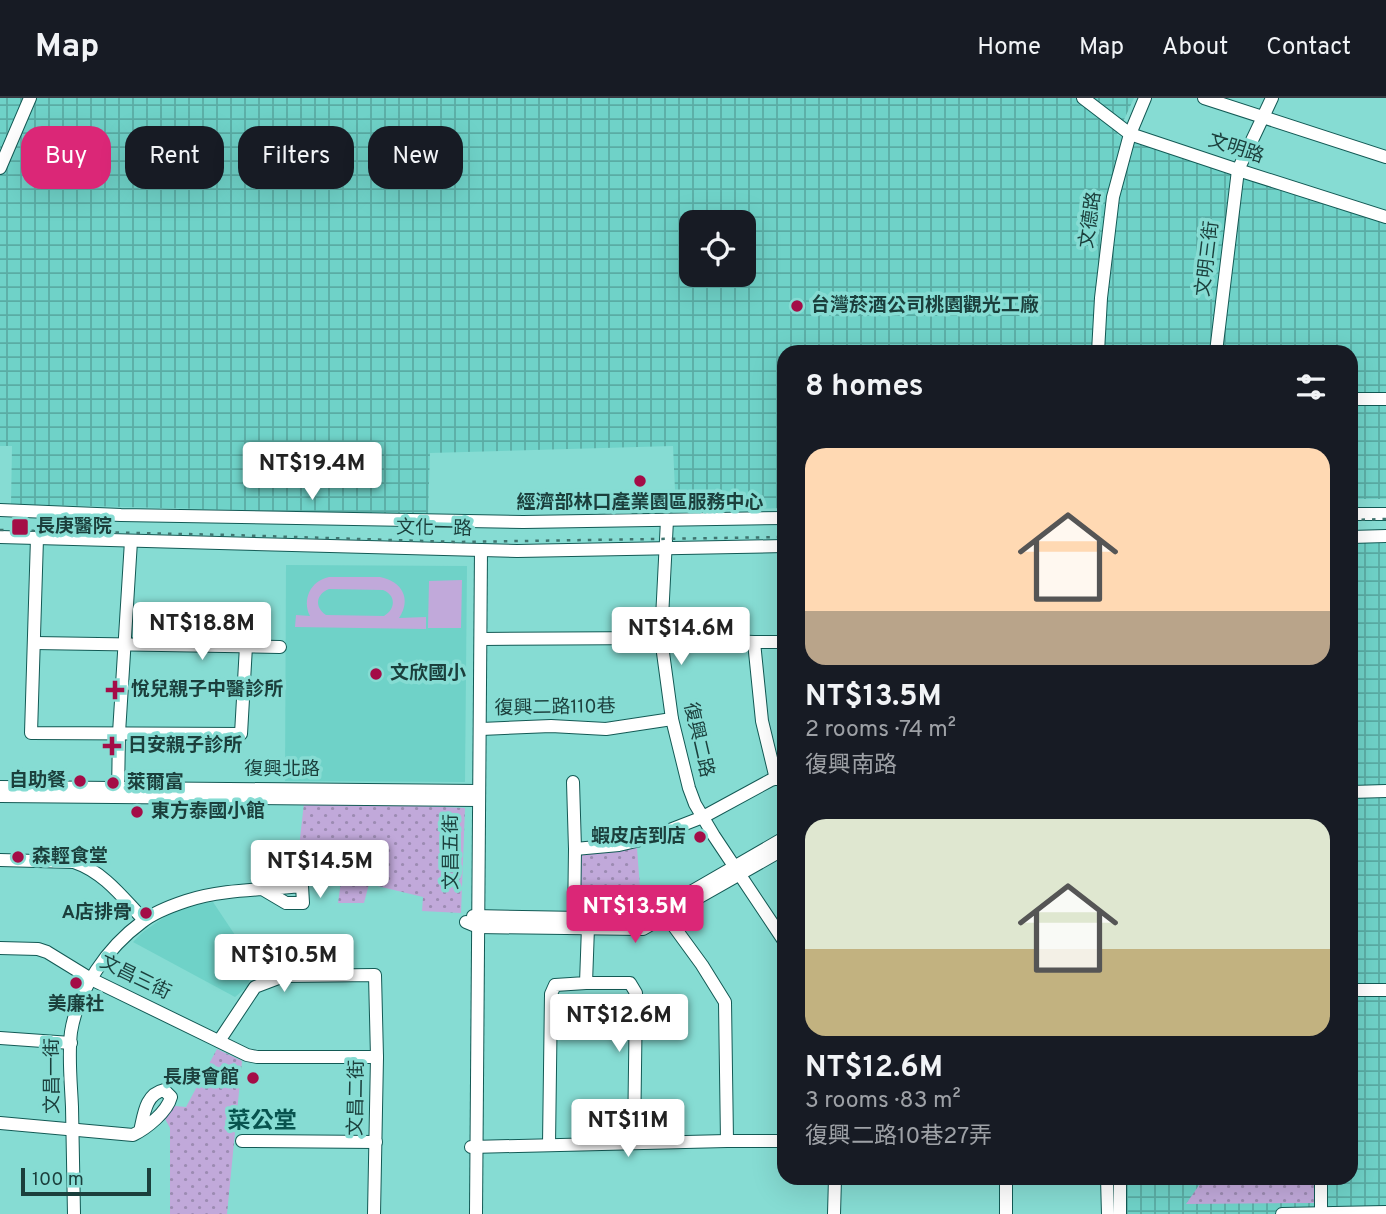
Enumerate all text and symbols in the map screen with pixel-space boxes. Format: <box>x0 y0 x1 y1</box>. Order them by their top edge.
text: Map <box>35 27 99 69</box>
text: Home <box>977 33 1041 63</box>
text: Map <box>1079 33 1124 63</box>
text: About <box>1162 33 1228 63</box>
text: Contact <box>1266 33 1351 63</box>
chip: Buy <box>21 126 111 189</box>
chip: Rent <box>125 126 224 189</box>
chip: Filters <box>238 126 354 189</box>
chip: New <box>368 126 463 189</box>
street label: 文明路 <box>1205 129 1267 169</box>
street label: 文德路 <box>1075 190 1107 250</box>
map controls <box>679 210 756 287</box>
button: locate <box>679 210 756 287</box>
street label: 文明三街 <box>1191 220 1225 298</box>
place label: 台灣菸酒公司桃園觀光工廠 <box>811 294 1039 318</box>
marker: 台灣菸酒公司桃園觀光工廠 <box>789 298 805 314</box>
icon: filters <box>1292 368 1330 406</box>
text: 8 homes <box>805 369 924 406</box>
pin: NT$19.4M <box>240 442 384 502</box>
text: NT$19.4M <box>259 450 365 479</box>
marker: 經濟部林口產業園區服務中心 <box>632 473 648 489</box>
place label: 經濟部林口產業園區服務中心 <box>516 491 764 515</box>
icon: home <box>1005 494 1131 620</box>
place label: 長庚醫院 <box>36 515 112 539</box>
street label: 文化一路 <box>396 516 472 542</box>
marker: 長庚醫院 <box>10 517 30 537</box>
pin: NT$18.8M <box>130 602 274 662</box>
pin: NT$14.6M <box>609 608 753 667</box>
text: NT$18.8M <box>149 610 255 639</box>
text: NT$14.6M <box>628 615 734 644</box>
place label: 文欣國小 <box>390 662 466 686</box>
marker: 文欣國小 <box>368 666 384 682</box>
place label: 悅兒親子中醫診所 <box>131 678 283 702</box>
text: NT$13.5M <box>805 679 942 716</box>
marker: 悅兒親子中醫診所 <box>105 680 125 700</box>
street label: 復興二路110巷 <box>494 695 616 721</box>
street label: 復興二路 <box>678 700 718 780</box>
text: 2 rooms · 74 m² <box>805 716 956 745</box>
place label: 日安親子診所 <box>128 734 242 758</box>
marker: 日安親子診所 <box>102 736 122 756</box>
text: 復興南路 <box>805 752 897 781</box>
street label: 復興北路 <box>244 758 320 782</box>
place label: 自助餐 <box>9 769 66 793</box>
place label: 萊爾富 <box>127 771 184 795</box>
marker: 自助餐 <box>72 773 88 789</box>
marker: 萊爾富 <box>105 775 121 791</box>
place label: 東方泰國小館 <box>151 800 265 824</box>
marker: 東方泰國小館 <box>129 804 145 820</box>
street label: 文昌五街 <box>440 814 464 890</box>
place label: 蝦皮店到店 <box>591 825 686 849</box>
marker: 蝦皮店到店 <box>692 829 708 845</box>
pin: NT$14.5M <box>248 840 392 900</box>
place label: 森輕食堂 <box>32 845 108 869</box>
text: NT$14.5M <box>267 848 373 877</box>
marker: 森輕食堂 <box>10 849 26 865</box>
icon: home <box>1005 865 1131 991</box>
pin: NT$13.5M <box>563 886 707 945</box>
text: NT$13.5M <box>583 893 687 922</box>
place label: A店排骨 <box>61 901 132 925</box>
marker: A店排骨 <box>138 905 154 921</box>
pin: NT$10.5M <box>212 934 356 994</box>
text: NT$10.5M <box>231 942 337 971</box>
street label: 文昌三街 <box>96 951 174 1005</box>
marker: 美廉社 <box>68 975 84 991</box>
place label: 美廉社 <box>47 993 105 1017</box>
pin: NT$12.6M <box>547 995 691 1054</box>
text: NT$12.6M <box>566 1002 672 1031</box>
street label: 文昌一街 <box>41 1038 65 1114</box>
text: NT$12.6M <box>805 1050 943 1087</box>
street label: 文昌二街 <box>344 1060 370 1136</box>
place label: 長庚會館 <box>163 1066 239 1090</box>
marker: 長庚會館 <box>245 1070 261 1086</box>
text: 3 rooms · 83 m² <box>805 1087 961 1116</box>
pin: NT$11M <box>571 1100 685 1159</box>
text: NT$11M <box>587 1107 669 1136</box>
district label: 菜公堂 <box>228 1108 297 1137</box>
text: 復興二路10巷27弄 <box>805 1123 992 1152</box>
scale bar <box>21 1165 150 1197</box>
text: 100 m <box>32 1168 84 1192</box>

